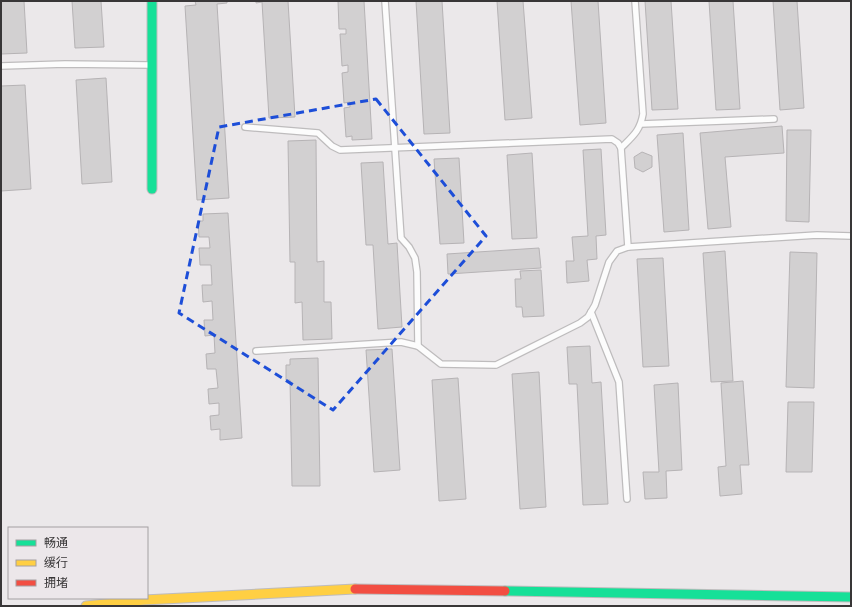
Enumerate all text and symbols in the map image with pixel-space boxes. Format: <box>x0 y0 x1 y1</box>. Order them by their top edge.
legend <box>8 527 148 599</box>
text: 畅通 <box>44 535 68 550</box>
text: 缓行 <box>44 555 68 570</box>
text: 拥堵 <box>44 575 68 590</box>

